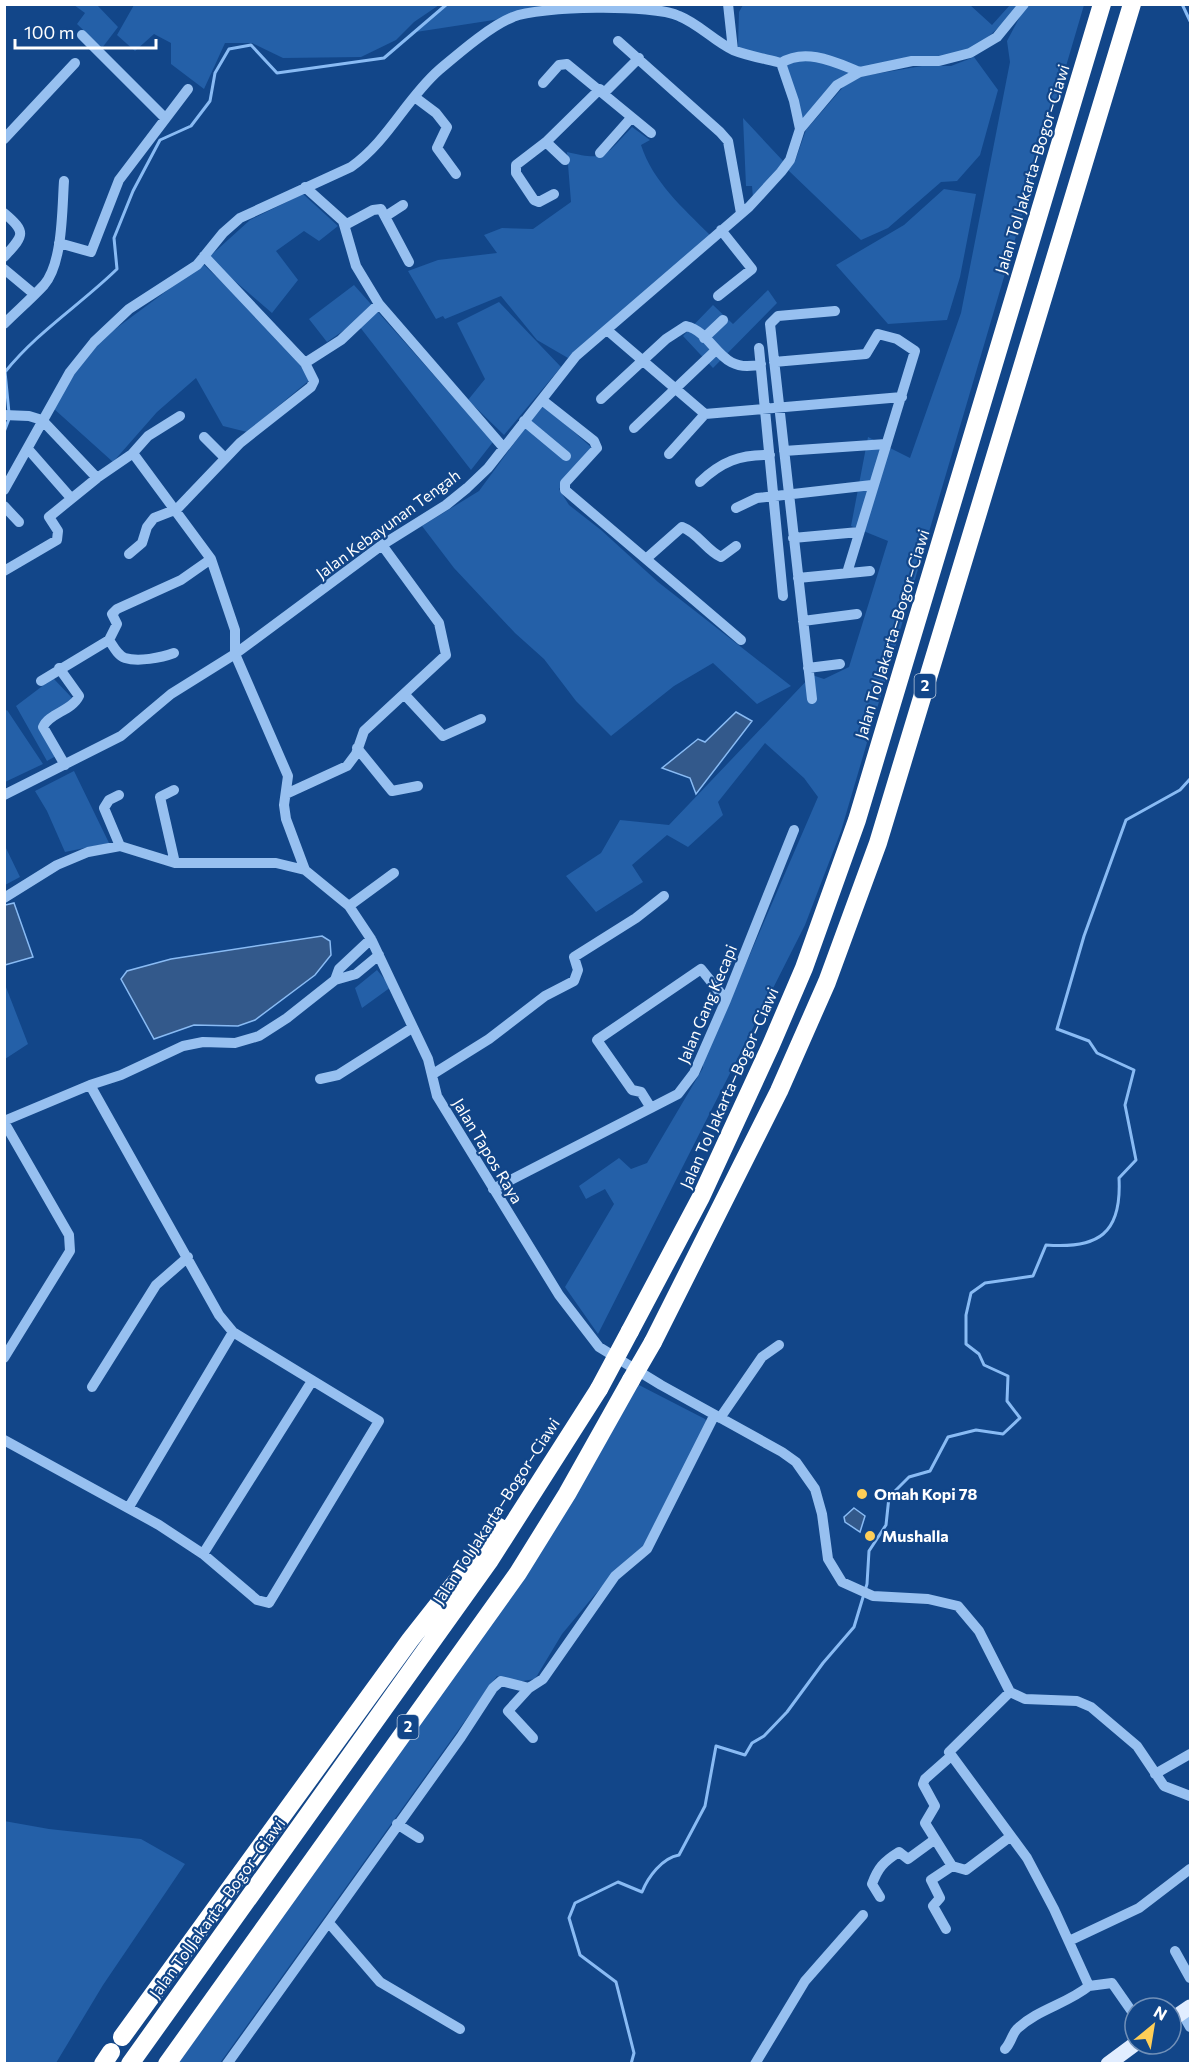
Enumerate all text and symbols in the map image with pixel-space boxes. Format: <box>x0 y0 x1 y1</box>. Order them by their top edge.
scale bar <box>15 12 156 50</box>
text: 100 m <box>24 21 74 43</box>
street label: Jalan Tol Jakarta–Bogor–Ciawi <box>991 62 1072 276</box>
street label: Jalan Kebayunan Tengah <box>312 465 464 582</box>
street label: Jalan Tol Jakarta–Bogor–Ciawi <box>851 527 932 741</box>
road number: 2 <box>914 674 936 698</box>
street label: Jalan Gang Kecapi <box>673 942 740 1066</box>
street label: Jalan Tol Jakarta–Bogor–Ciawi <box>675 984 782 1191</box>
street label: Jalan Tapos Raya <box>450 1095 527 1207</box>
street label: Jalan Tol Jakarta–Bogor–Ciawi <box>428 1414 563 1607</box>
place label: Omah Kopi 78 <box>874 1484 977 1503</box>
marker: Omah Kopi 78 <box>855 1487 869 1501</box>
place label: Mushalla <box>882 1526 949 1545</box>
marker: Mushalla <box>863 1529 877 1543</box>
road number: 2 <box>398 1715 418 1739</box>
street label: Jalan Tol Jakarta–Bogor–Ciawi <box>145 1814 288 2002</box>
north arrow <box>1123 1996 1183 2056</box>
text: N <box>1151 2001 1171 2024</box>

